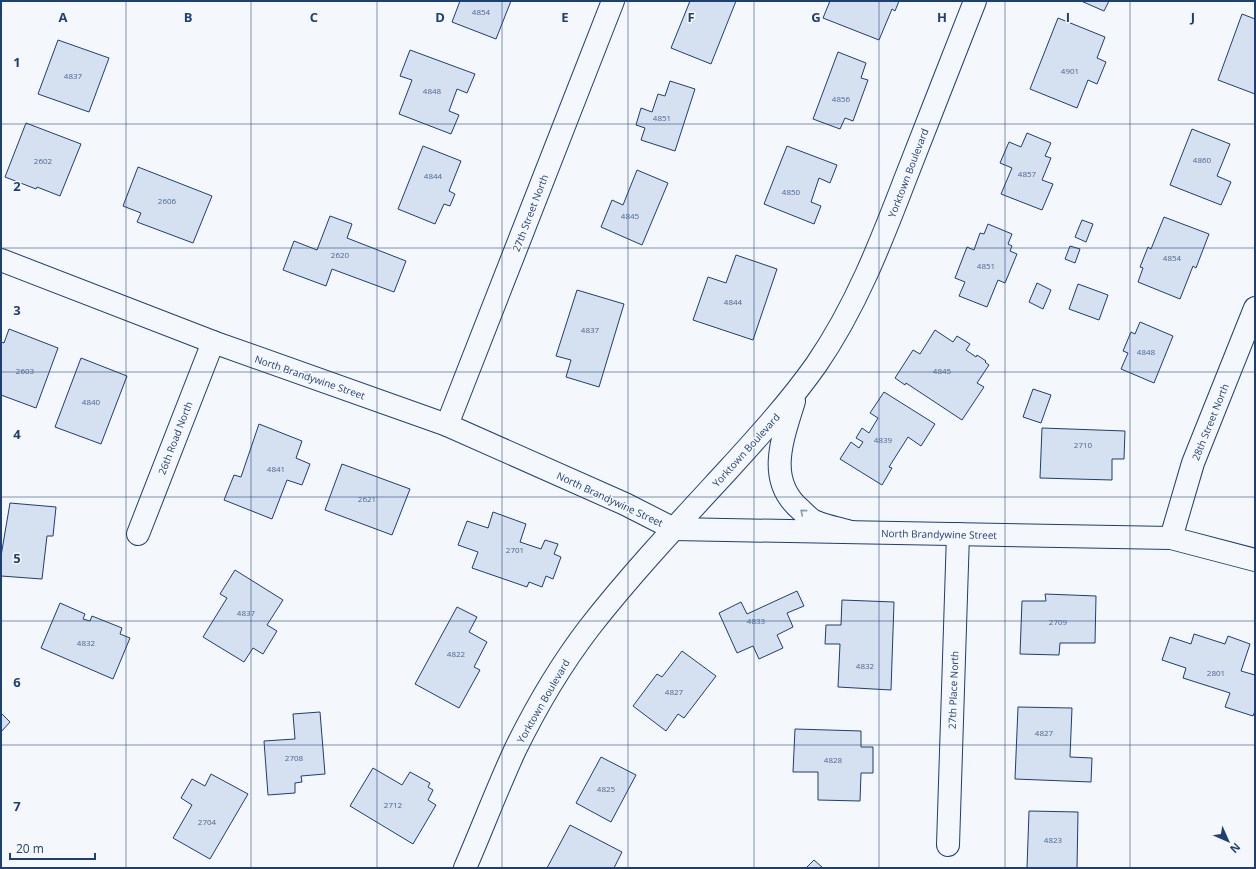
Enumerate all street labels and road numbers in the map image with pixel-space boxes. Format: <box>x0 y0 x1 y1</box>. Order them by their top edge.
street label: Yorktown Boulevard <box>885 126 931 220</box>
street label: 27th Street North <box>509 172 551 254</box>
street label: North Brandywine Street <box>253 352 367 403</box>
street label: 28th Street North <box>1188 382 1232 462</box>
street label: 26th Road North <box>155 399 195 477</box>
street label: Yorktown Boulevard <box>709 410 783 490</box>
street label: North Brandywine Street <box>555 468 666 530</box>
street label: North Brandywine Street <box>881 526 997 542</box>
street label: 27th Place North <box>945 651 961 729</box>
street label: Yorktown Boulevard <box>513 657 573 745</box>

